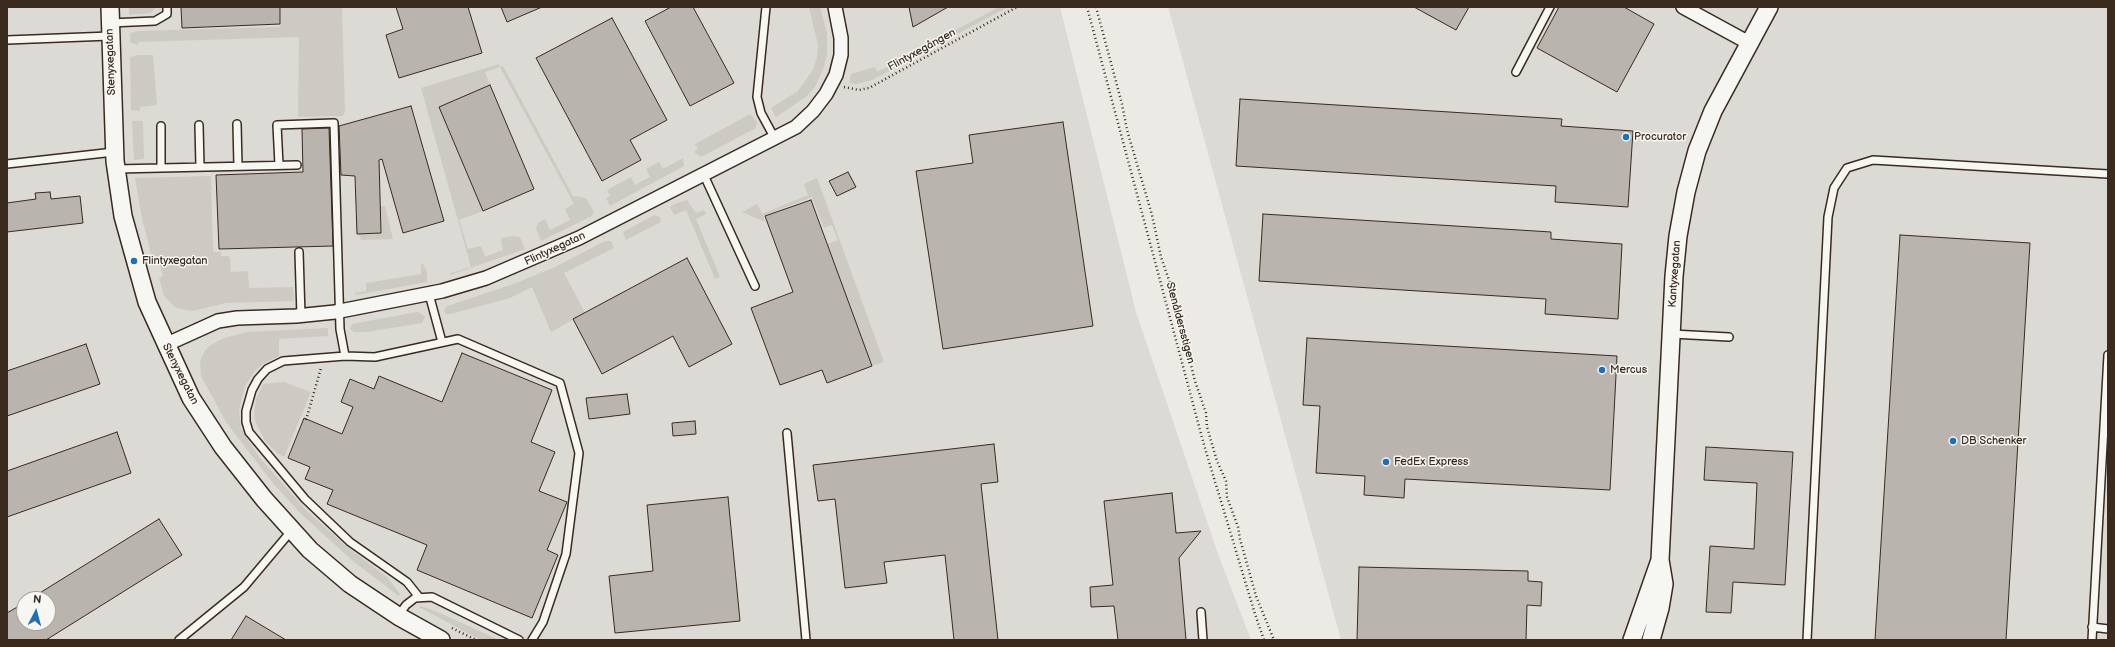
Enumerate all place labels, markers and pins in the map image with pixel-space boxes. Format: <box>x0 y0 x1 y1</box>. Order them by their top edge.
place label: Procurator <box>1634 130 1686 144</box>
marker: Procurator <box>1621 132 1631 142</box>
place label: Flintyxegatan <box>142 254 208 268</box>
marker: Flintyxegatan <box>129 256 139 266</box>
place label: Mercus <box>1610 363 1647 377</box>
marker: Mercus <box>1597 365 1607 375</box>
place label: DB Schenker <box>1961 434 2027 448</box>
marker: DB Schenker <box>1948 436 1958 446</box>
place label: FedEx Express <box>1394 455 1468 469</box>
marker: FedEx Express <box>1381 457 1391 467</box>

